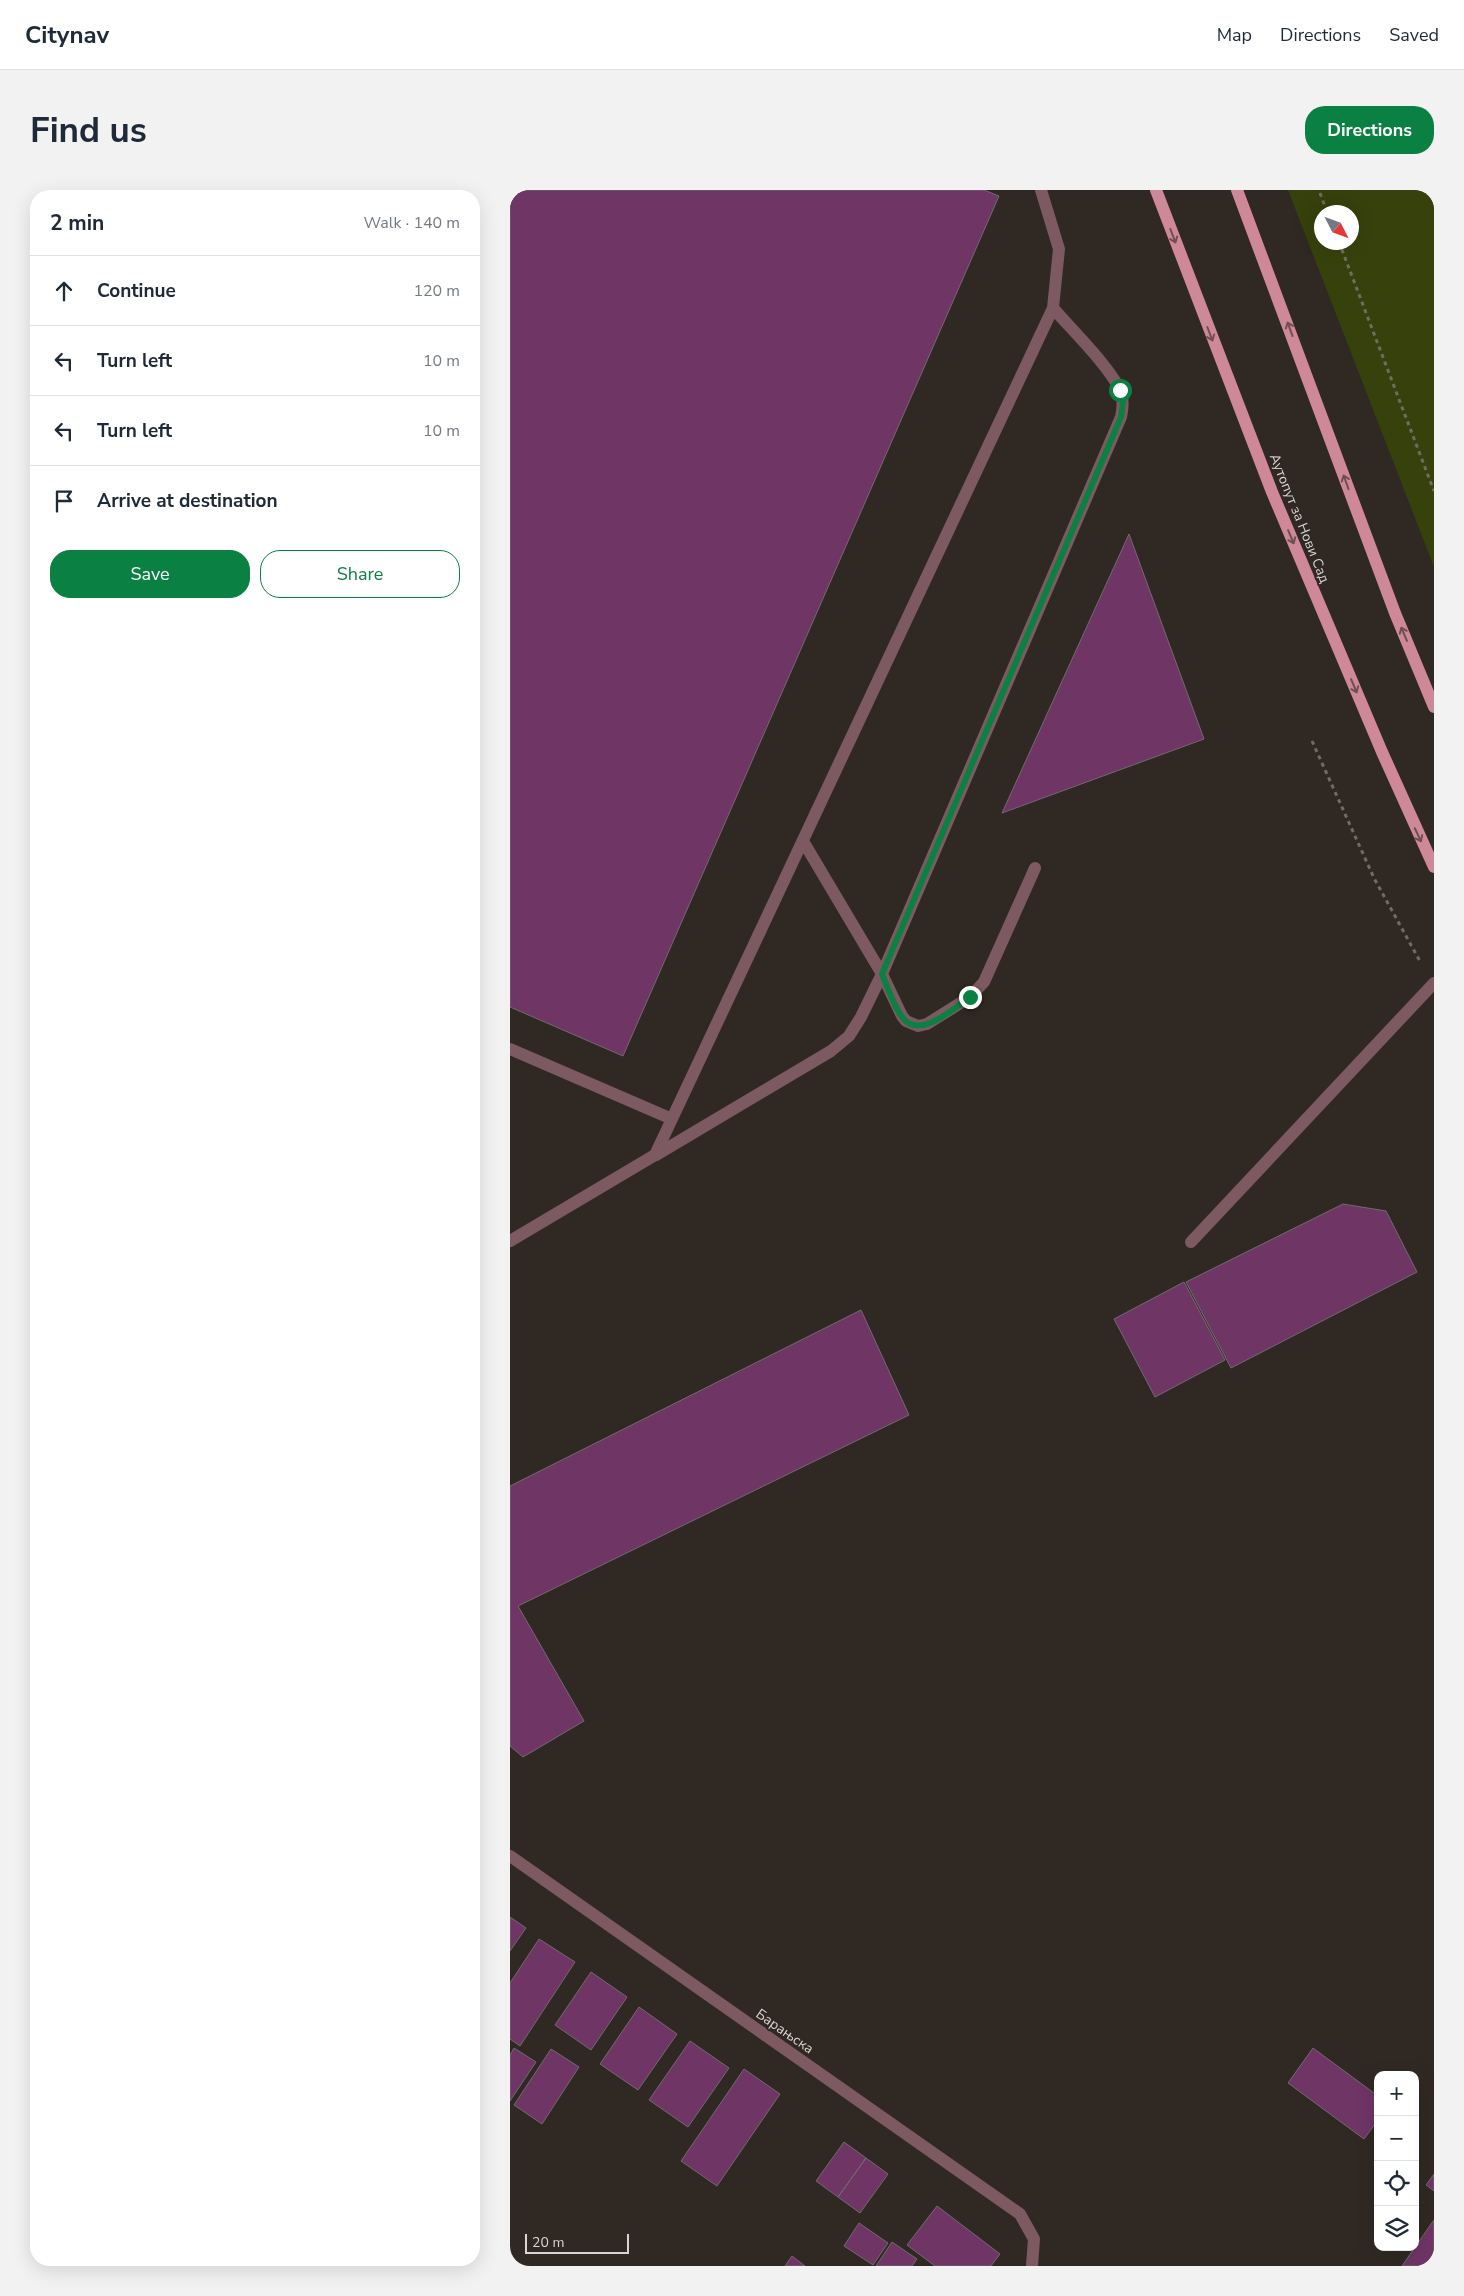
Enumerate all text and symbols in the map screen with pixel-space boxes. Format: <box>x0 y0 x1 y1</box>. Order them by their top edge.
text: Citynav <box>25 19 109 51</box>
text: Map <box>1217 23 1252 47</box>
text: Directions <box>1280 23 1361 47</box>
text: Saved <box>1389 23 1439 47</box>
button: Directions <box>1305 106 1434 154</box>
text: Find us <box>30 107 147 154</box>
north arrow <box>1314 205 1359 250</box>
text: 2 min <box>50 209 104 237</box>
text: Walk · 140 m <box>364 212 460 234</box>
one-way arrow <box>1169 227 1178 243</box>
icon: ahead <box>50 277 78 305</box>
text: Continue <box>97 278 176 304</box>
text: 120 m <box>413 280 460 302</box>
one-way arrow <box>1285 322 1294 338</box>
one-way arrow <box>1206 326 1216 341</box>
icon: left <box>50 347 78 375</box>
text: Turn left <box>97 348 172 374</box>
text: 10 m <box>423 350 460 372</box>
route start <box>1109 379 1132 402</box>
icon: left <box>50 417 78 445</box>
text: Turn left <box>97 418 172 444</box>
text: 10 m <box>423 420 460 442</box>
street label: Аутопут за Нови Сад <box>1265 451 1334 586</box>
one-way arrow <box>1341 474 1350 490</box>
icon: arrive <box>50 487 78 515</box>
text: Arrive at destination <box>97 488 278 514</box>
one-way arrow <box>1287 529 1296 544</box>
button: Save <box>50 550 250 598</box>
button: Share <box>260 550 460 598</box>
one-way arrow <box>1399 627 1408 642</box>
one-way arrow <box>1350 678 1359 693</box>
one-way arrow <box>1414 827 1424 842</box>
route end <box>959 986 982 1009</box>
street label: Барањска <box>752 2005 817 2058</box>
map controls <box>1374 2071 1419 2251</box>
button: + <box>1374 2071 1419 2116</box>
button: − <box>1374 2116 1419 2161</box>
button: locate <box>1374 2161 1419 2206</box>
button: layers <box>1374 2206 1419 2251</box>
scale bar <box>525 2231 629 2254</box>
text: 20 m <box>532 2233 564 2252</box>

